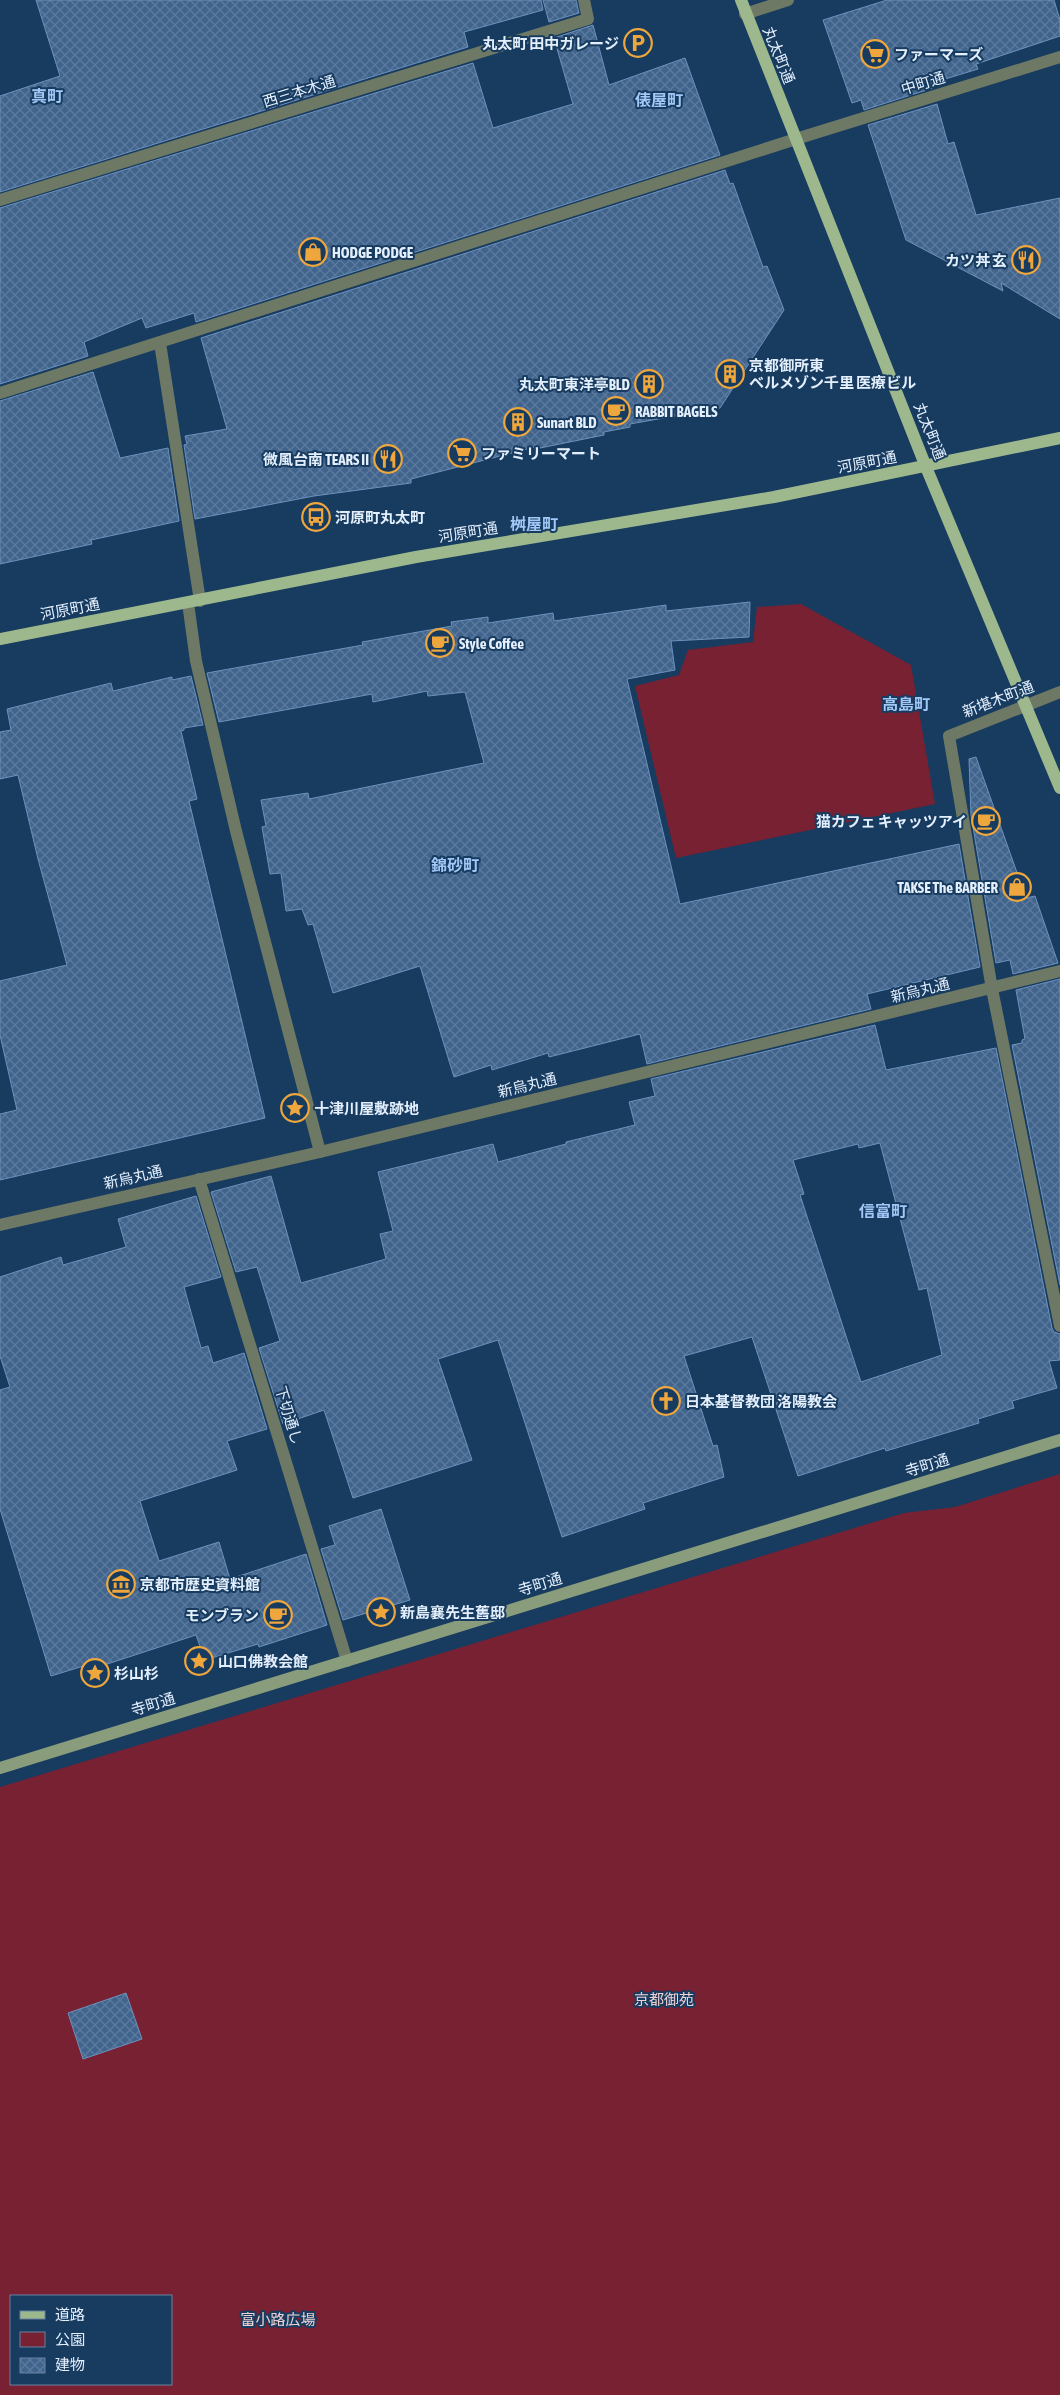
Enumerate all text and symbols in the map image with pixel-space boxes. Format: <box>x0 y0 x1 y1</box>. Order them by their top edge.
street label: 丸太町通 <box>760 24 798 86</box>
parking icon: 丸太町 田中ガレージ <box>623 28 653 58</box>
place label: 丸太町 田中ガレージ <box>482 35 619 52</box>
supermarket icon: ファーマーズ <box>860 39 890 69</box>
place label: ファーマーズ <box>894 46 983 63</box>
street label: 中町通 <box>899 68 947 98</box>
street label: 西三本木通 <box>261 72 337 110</box>
district label: 真町 <box>31 87 63 105</box>
district label: 俵屋町 <box>635 91 683 109</box>
shop icon: HODGE PODGE <box>298 237 328 267</box>
place label: HODGE PODGE <box>332 244 414 261</box>
restaurant icon: カツ丼 玄 <box>1011 245 1041 275</box>
place label: カツ丼 玄 <box>945 252 1007 269</box>
place label: 京都御所東 ベルメゾン千里 医療ビル <box>749 357 916 391</box>
building icon: 京都御所東 ベルメゾン千里 医療ビル <box>715 359 745 389</box>
building icon: 丸太町東洋亭BLD <box>634 369 664 399</box>
place label: 丸太町東洋亭BLD <box>519 376 630 393</box>
cafe icon: RABBIT BAGELS <box>601 396 631 426</box>
street label: 丸太町通 <box>911 400 949 462</box>
place label: RABBIT BAGELS <box>635 403 718 420</box>
building icon: Sunart BLD <box>503 407 533 437</box>
place label: Sunart BLD <box>537 414 597 431</box>
supermarket icon: ファミリーマート <box>447 438 477 468</box>
restaurant icon: 微風台南 TEARS II <box>373 444 403 474</box>
place label: ファミリーマート <box>481 445 601 462</box>
street label: 河原町通 <box>836 448 898 476</box>
place label: 微風台南 TEARS II <box>263 451 369 468</box>
bus stop icon: 河原町丸太町 <box>301 502 331 532</box>
place label: 河原町丸太町 <box>335 509 425 526</box>
district label: 桝屋町 <box>510 515 558 533</box>
street label: 河原町通 <box>437 519 499 545</box>
street label: 河原町通 <box>39 595 101 623</box>
cafe icon: Style Coffee <box>425 628 455 658</box>
place label: Style Coffee <box>459 635 524 652</box>
street label: 新堪木町通 <box>960 678 1036 720</box>
district label: 高島町 <box>882 695 930 713</box>
cafe icon: 猫カフェ キャッツアイ <box>971 806 1001 836</box>
place label: 猫カフェ キャッツアイ <box>816 813 967 830</box>
district label: 錦砂町 <box>431 856 479 874</box>
shop icon: TAKSE The BARBER <box>1002 872 1032 902</box>
place label: TAKSE The BARBER <box>897 879 998 896</box>
street label: 新烏丸通 <box>889 974 951 1006</box>
street label: 新烏丸通 <box>496 1069 558 1101</box>
place icon: 十津川屋敷跡地 <box>280 1093 310 1123</box>
place label: 十津川屋敷跡地 <box>314 1100 419 1117</box>
street label: 新烏丸通 <box>102 1162 164 1192</box>
district label: 信富町 <box>858 1202 907 1220</box>
street label: 下切通し <box>272 1384 306 1446</box>
church icon: 日本基督教団 洛陽教会 <box>651 1386 681 1416</box>
place label: 日本基督教団 洛陽教会 <box>685 1393 837 1410</box>
street label: 寺町通 <box>903 1450 951 1480</box>
museum icon: 京都市歴史資料館 <box>106 1569 136 1599</box>
street label: 寺町通 <box>516 1569 564 1599</box>
place label: 京都市歴史資料館 <box>140 1576 260 1593</box>
place icon: 新島襄先生舊邸 <box>366 1597 396 1627</box>
cafe icon: モンブラン <box>263 1600 293 1630</box>
place label: 新島襄先生舊邸 <box>400 1604 505 1621</box>
place label: モンブラン <box>184 1607 259 1624</box>
place icon: 山口佛教会館 <box>184 1646 214 1676</box>
place label: 山口佛教会館 <box>218 1653 308 1670</box>
place icon: 杉山杉 <box>80 1658 110 1688</box>
place label: 杉山杉 <box>114 1665 159 1682</box>
street label: 寺町通 <box>129 1689 177 1719</box>
park label: 京都御苑 <box>634 1991 694 2008</box>
legend <box>10 2295 172 2385</box>
text: 道路 <box>55 2306 85 2323</box>
park label: 富小路広場 <box>240 2311 316 2328</box>
text: 公園 <box>55 2331 85 2348</box>
text: 建物 <box>55 2356 85 2373</box>

